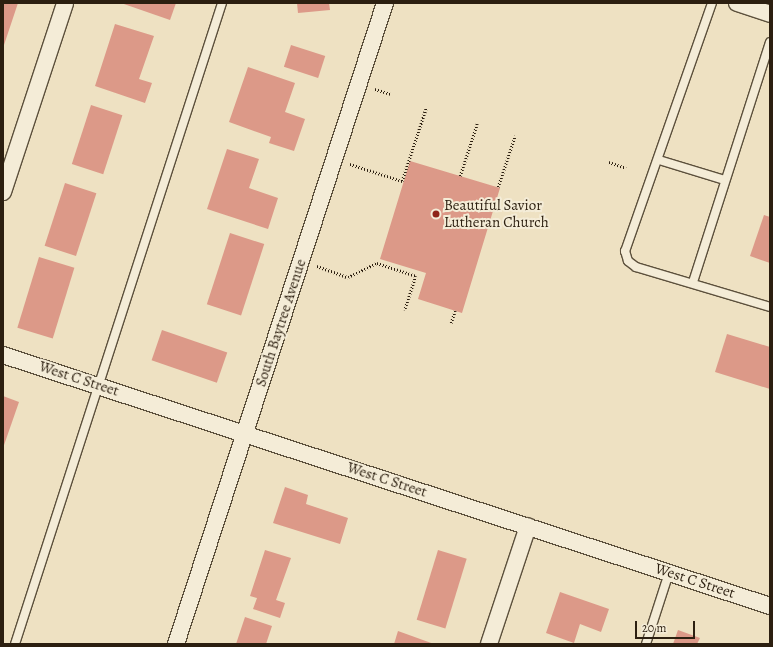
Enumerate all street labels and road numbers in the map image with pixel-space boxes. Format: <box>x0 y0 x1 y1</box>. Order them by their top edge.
street label: South Baytree Avenue <box>252 257 310 389</box>
street label: West C Street <box>37 358 121 400</box>
street label: West C Street <box>345 459 429 501</box>
street label: West C Street <box>653 560 737 602</box>

